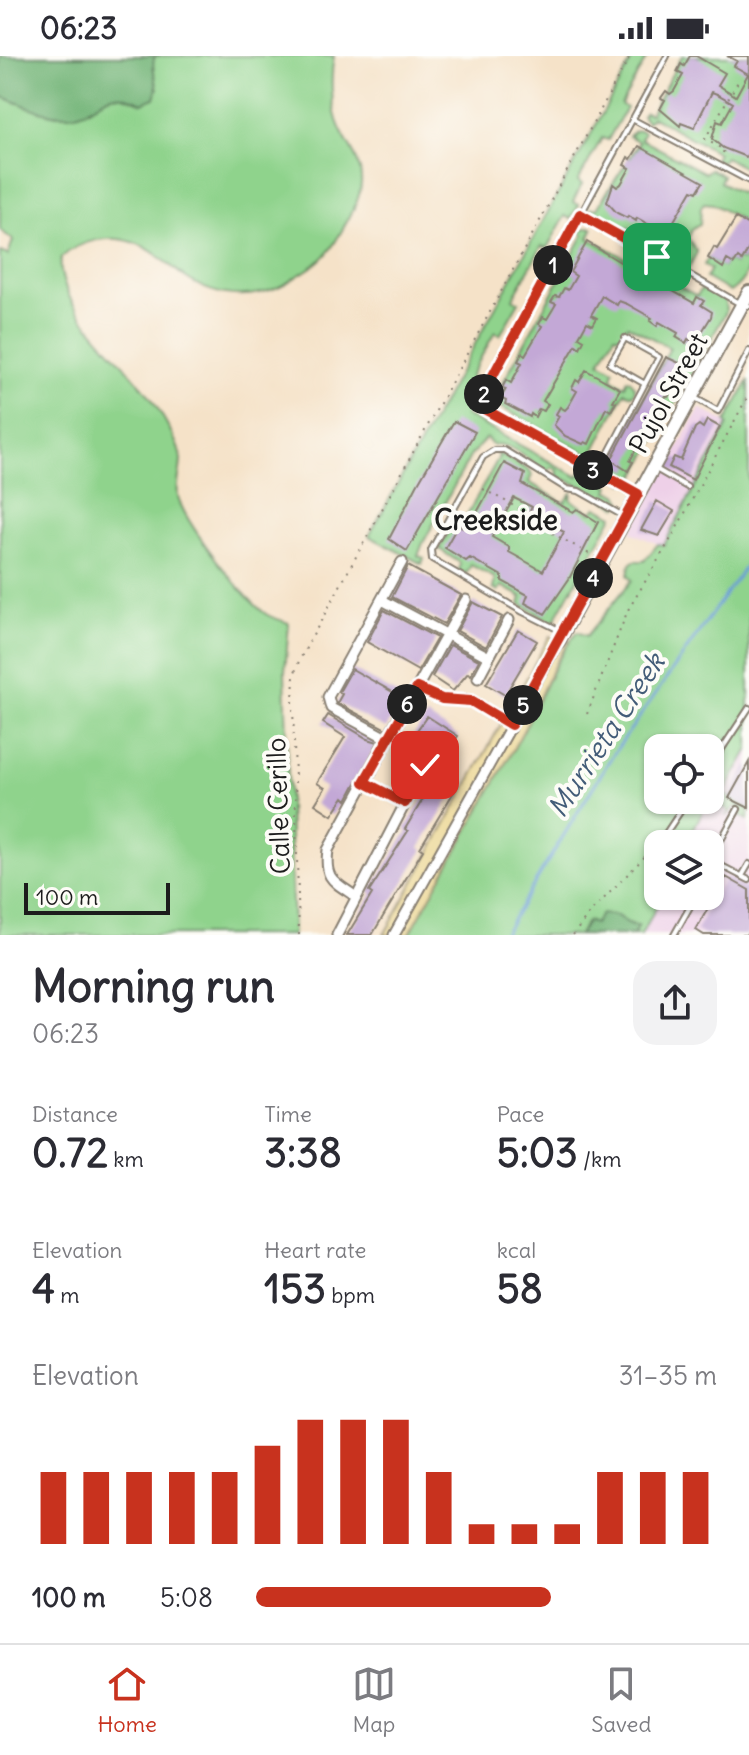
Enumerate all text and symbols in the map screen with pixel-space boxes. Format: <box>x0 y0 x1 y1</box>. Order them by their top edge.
text: 06:23 <box>40 9 117 47</box>
pin <box>623 223 691 291</box>
icon: arrive <box>635 235 679 279</box>
pin: 1 <box>533 245 573 285</box>
text: 1 <box>549 251 557 279</box>
street label: Pujol Street <box>621 327 715 459</box>
pin: 2 <box>464 374 504 414</box>
text: 2 <box>478 380 490 408</box>
pin: 3 <box>573 450 613 490</box>
text: 3 <box>587 456 599 484</box>
district label: Creekside <box>434 502 558 538</box>
pin: 4 <box>573 558 613 598</box>
text: 4 <box>587 564 599 592</box>
water label: Murrieta Creek <box>540 645 673 824</box>
pin: 6 <box>387 684 427 724</box>
pin: 5 <box>503 685 543 725</box>
text: 6 <box>401 690 413 718</box>
text: 5 <box>517 691 529 719</box>
pin <box>391 731 459 799</box>
map controls <box>644 734 724 910</box>
button: locate <box>644 734 724 814</box>
street label: Calle Cerillo <box>259 737 297 875</box>
icon: check <box>403 743 447 787</box>
button: layers <box>644 830 724 910</box>
scale bar <box>24 879 170 915</box>
text: 100 m <box>36 883 98 911</box>
text: Morning run <box>32 959 275 1014</box>
button: share <box>633 961 717 1045</box>
text: 06:23 <box>32 1017 99 1050</box>
text: Distance <box>32 1100 118 1128</box>
text: Time <box>264 1100 312 1128</box>
text: Pace <box>497 1100 544 1128</box>
text: 0.72 <box>32 1128 108 1178</box>
text: 3:38 <box>264 1128 342 1178</box>
text: 5:03 <box>497 1128 578 1178</box>
text: km <box>108 1145 144 1173</box>
text: /km <box>578 1145 622 1173</box>
text: Elevation <box>32 1236 122 1264</box>
text: Heart rate <box>264 1236 366 1264</box>
text: kcal <box>497 1236 536 1264</box>
text: 4 <box>32 1264 55 1314</box>
text: 153 <box>264 1264 326 1314</box>
text: 58 <box>497 1264 543 1314</box>
text: m <box>55 1281 80 1309</box>
text: bpm <box>326 1281 375 1309</box>
text: Elevation <box>32 1359 139 1392</box>
text: 31–35 m <box>619 1359 717 1392</box>
text: 100 m <box>32 1581 106 1614</box>
text: 5:08 <box>160 1581 213 1614</box>
tab: Home <box>98 1662 157 1738</box>
tab: Map <box>352 1662 396 1738</box>
tab: Saved <box>591 1662 651 1738</box>

